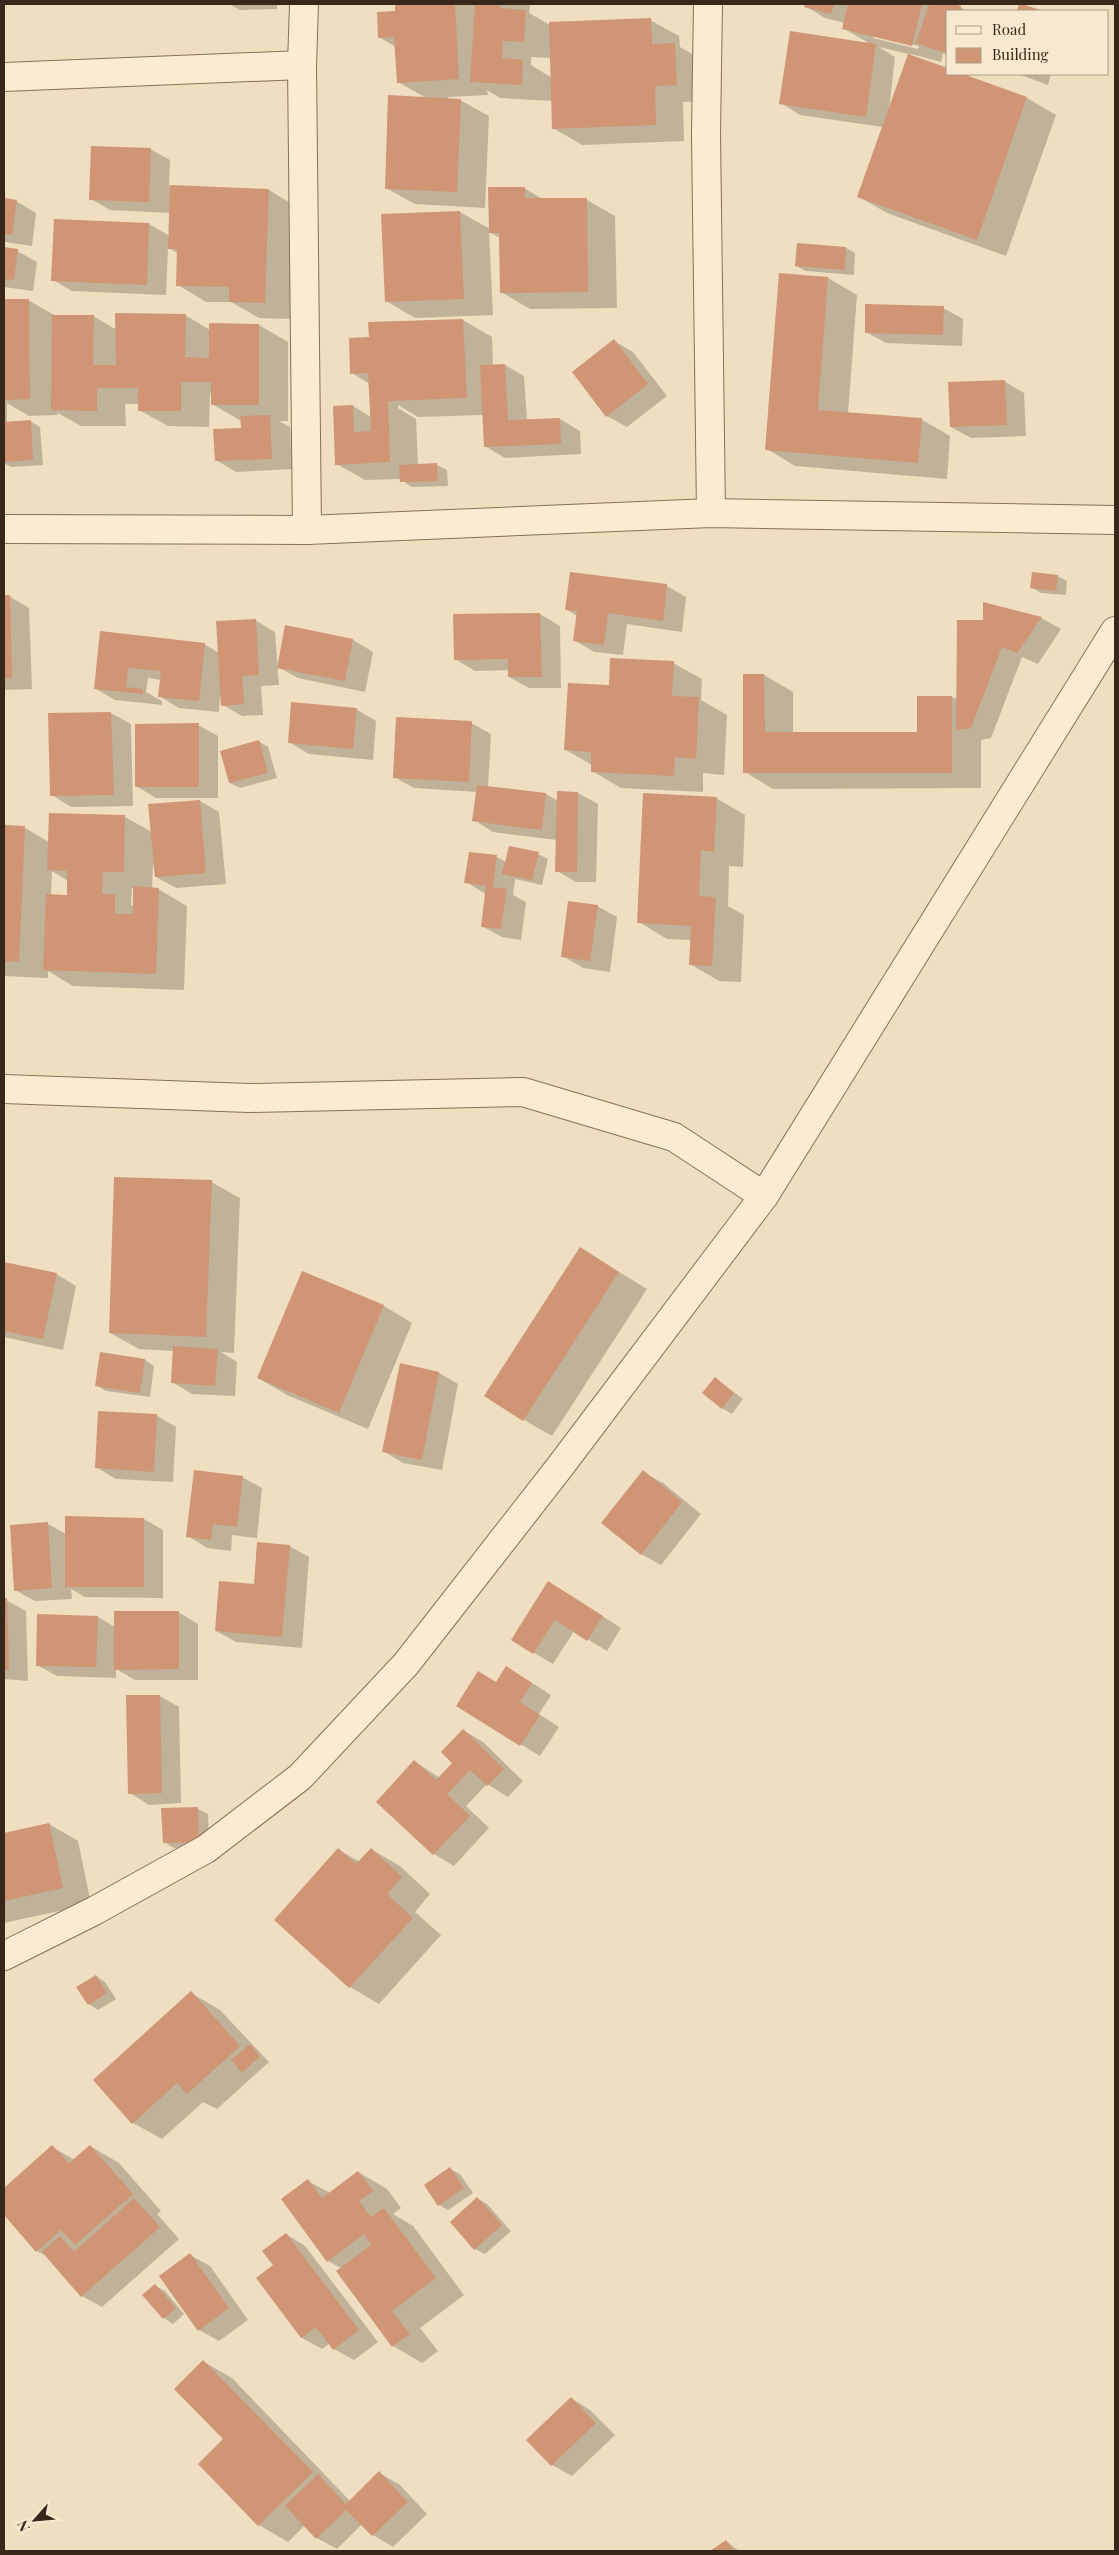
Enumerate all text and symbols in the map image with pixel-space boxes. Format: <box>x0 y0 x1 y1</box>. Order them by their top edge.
legend <box>946 10 1109 75</box>
text: Road <box>992 19 1026 39</box>
text: Building <box>992 44 1049 64</box>
north arrow <box>10 2495 60 2545</box>
text: N <box>12 2517 34 2535</box>

